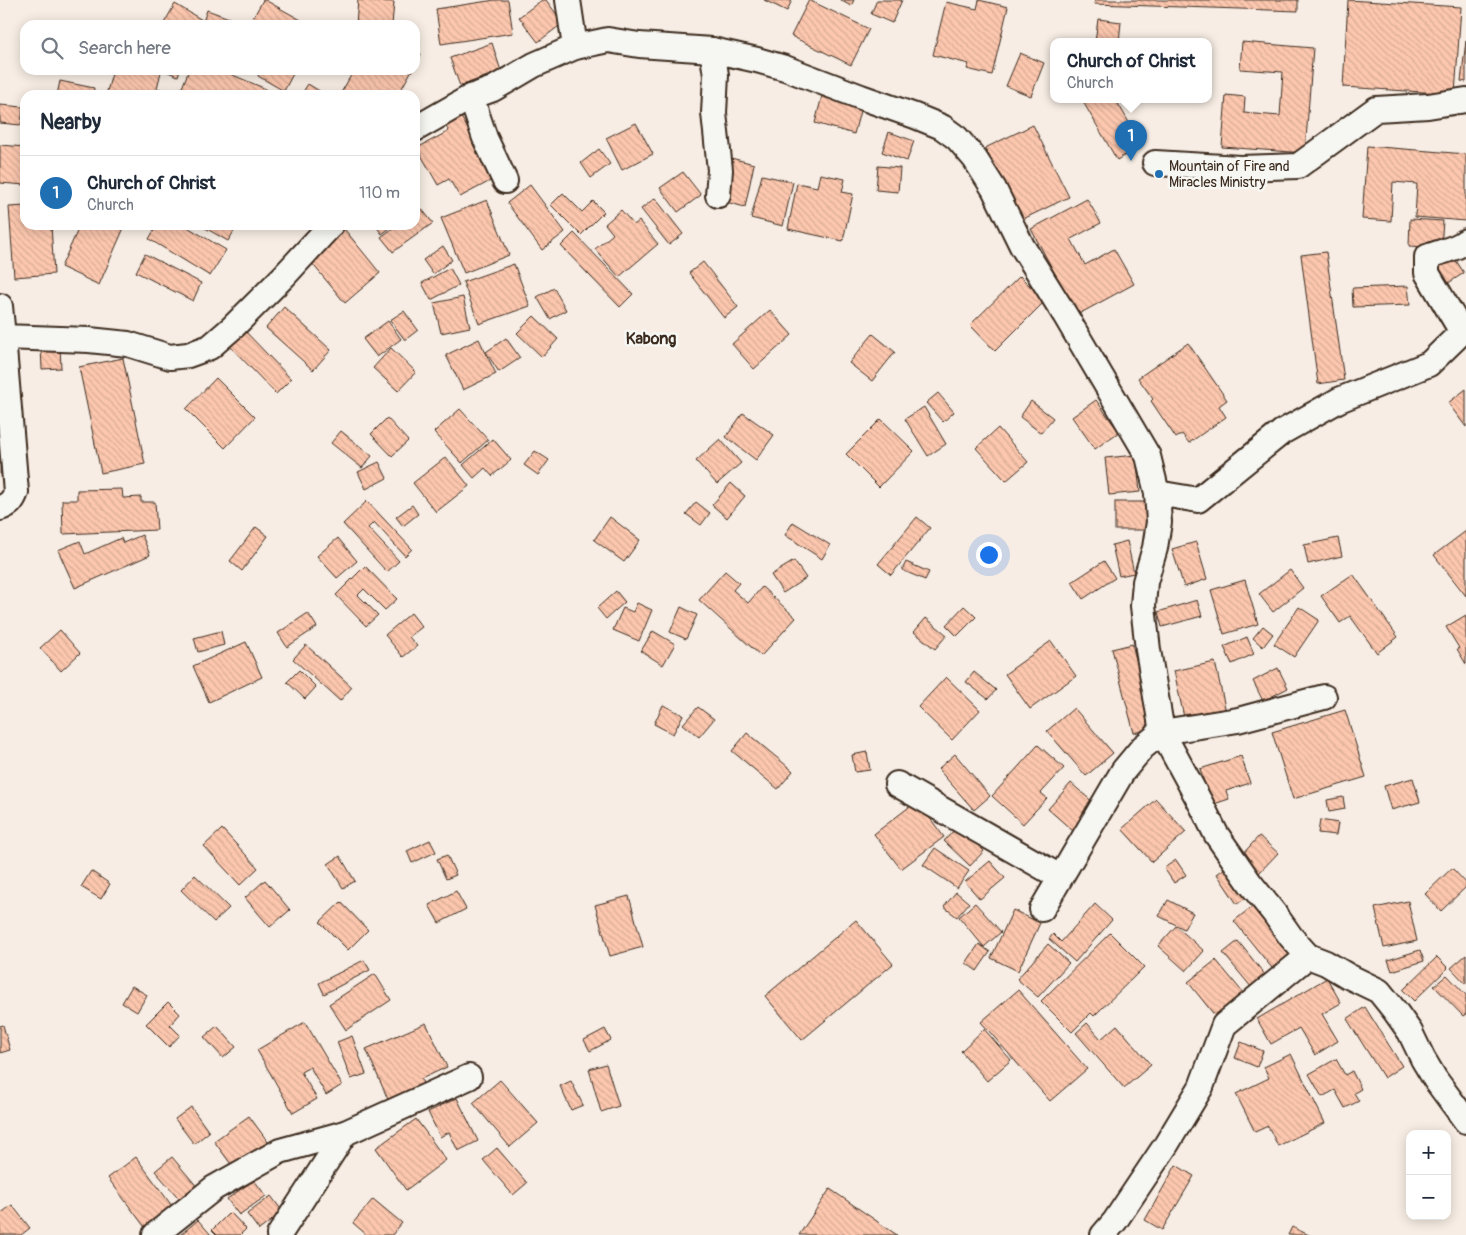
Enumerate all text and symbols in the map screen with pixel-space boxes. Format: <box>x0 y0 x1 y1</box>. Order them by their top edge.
search box <box>20 20 420 75</box>
icon: search <box>38 34 66 62</box>
text: Search here <box>78 36 171 60</box>
popup <box>1050 38 1212 103</box>
text: Church of Christ <box>1067 49 1195 73</box>
text: Church <box>1067 73 1113 93</box>
text: Nearby <box>40 109 101 136</box>
pin: 1 <box>1115 120 1147 161</box>
place label: Mountain of Fire and Miracles Ministry <box>1169 158 1290 191</box>
marker: Mountain of Fire and Miracles Ministry <box>1153 168 1165 180</box>
text: Church of Christ <box>87 171 216 195</box>
text: 1 <box>53 183 59 203</box>
text: 110 m <box>359 183 400 203</box>
text: Church <box>87 195 134 215</box>
district label: Kabong <box>626 329 676 349</box>
your location <box>976 542 1002 568</box>
map controls <box>1406 1130 1451 1220</box>
button: + <box>1406 1130 1451 1175</box>
button: − <box>1406 1175 1451 1220</box>

